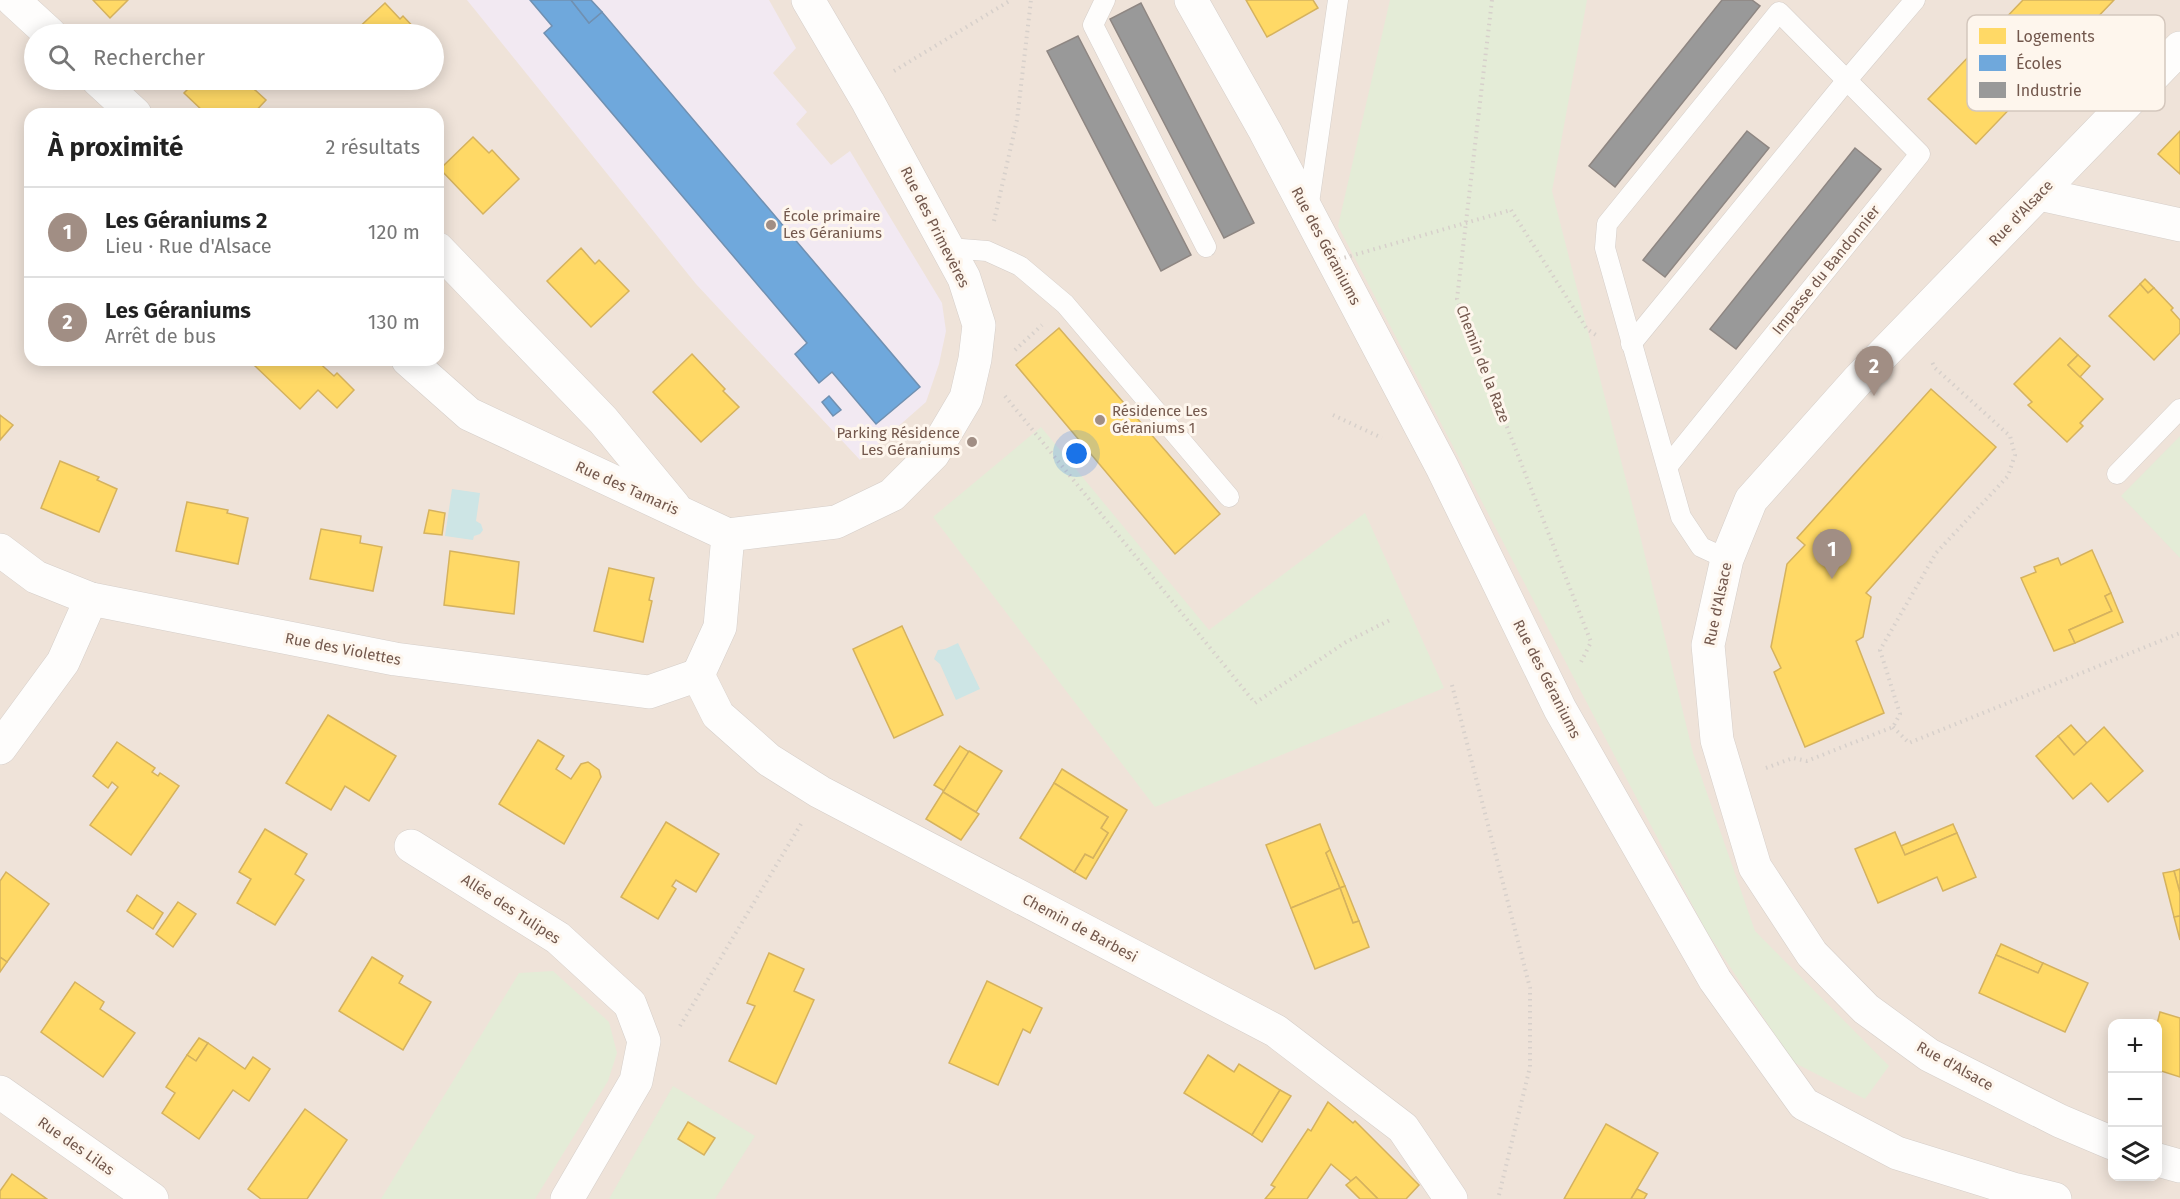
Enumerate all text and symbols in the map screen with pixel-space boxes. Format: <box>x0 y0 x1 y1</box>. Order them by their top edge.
legend <box>1967 15 2165 111</box>
search box <box>24 24 444 90</box>
text: Logements <box>2016 27 2095 46</box>
icon: search <box>45 41 78 74</box>
text: Rechercher <box>93 44 205 71</box>
text: Écoles <box>2016 53 2062 73</box>
text: Industrie <box>2016 81 2082 100</box>
text: À proximité <box>48 132 183 163</box>
text: 2 résultats <box>325 135 420 159</box>
street label: Rue des Primevères <box>897 163 973 291</box>
street label: Rue d'Alsace <box>1985 176 2057 250</box>
street label: Rue des Géraniums <box>1287 184 1365 308</box>
street label: Impasse du Bandonnier <box>1768 201 1884 338</box>
text: Les Géraniums 2 <box>105 207 267 234</box>
place label: École primaire Les Géraniums <box>783 207 882 242</box>
marker: École primaire Les Géraniums <box>764 218 778 232</box>
text: 1 <box>63 220 72 244</box>
text: 120 m <box>368 220 420 244</box>
text: Lieu · Rue d'Alsace <box>105 234 272 258</box>
text: Les Géraniums <box>105 297 251 324</box>
street label: Chemin de la Raze <box>1452 303 1514 425</box>
text: 2 <box>62 310 73 334</box>
text: 130 m <box>368 310 420 334</box>
text: Arrêt de bus <box>105 324 216 348</box>
pin: 2 <box>1854 346 1894 396</box>
place label: Résidence Les Géraniums 1 <box>1112 402 1208 437</box>
marker: Résidence Les Géraniums 1 <box>1093 413 1107 427</box>
place label: Parking Résidence Les Géraniums <box>836 424 960 459</box>
marker: Parking Résidence Les Géraniums <box>965 435 979 449</box>
your location <box>1062 439 1091 468</box>
street label: Rue des Tamaris <box>573 457 681 519</box>
pin: 1 <box>1812 530 1852 579</box>
street label: Rue d'Alsace <box>1700 561 1736 647</box>
street label: Rue des Géraniums <box>1509 617 1585 741</box>
street label: Rue des Violettes <box>284 629 402 669</box>
street label: Allée des Tulipes <box>458 870 564 948</box>
street label: Chemin de Barbesi <box>1019 890 1141 966</box>
map controls <box>2108 1019 2162 1181</box>
button: + <box>2108 1019 2162 1073</box>
street label: Rue d'Alsace <box>1914 1038 1996 1094</box>
button: − <box>2108 1073 2162 1127</box>
street label: Rue des Lilas <box>34 1113 118 1179</box>
button: layers <box>2108 1127 2162 1181</box>

